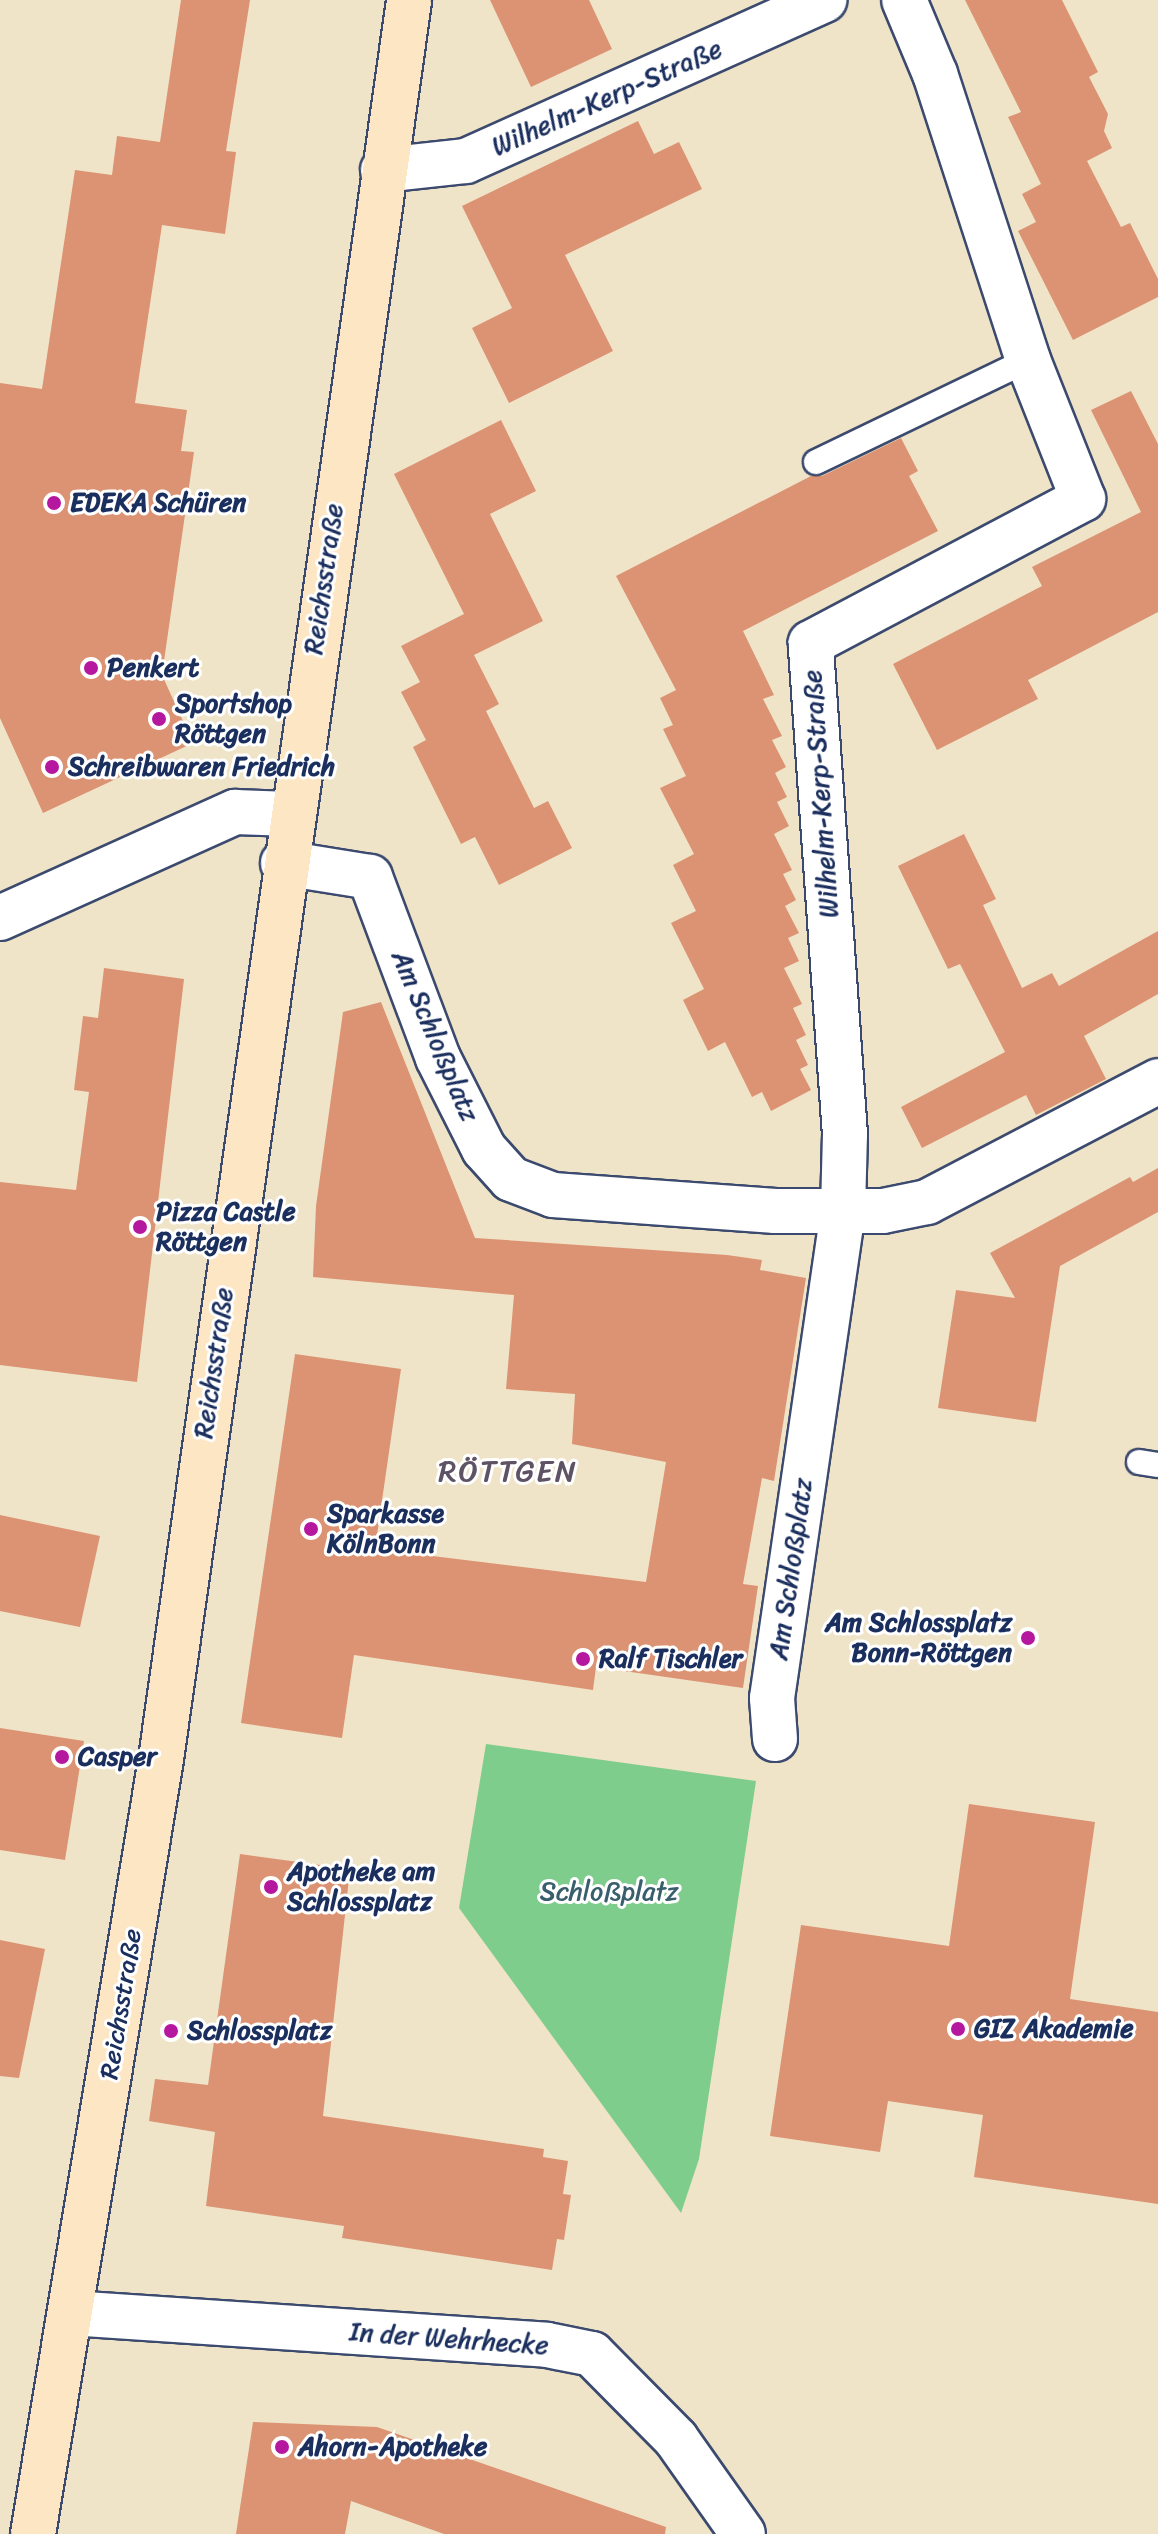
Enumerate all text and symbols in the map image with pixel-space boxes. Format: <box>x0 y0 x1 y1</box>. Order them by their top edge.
street label: Wilhelm-Kerp-Straße <box>487 33 727 163</box>
place label: EDEKA Schüren <box>70 487 249 519</box>
marker: EDEKA Schüren <box>45 494 63 512</box>
street label: Reichsstraße <box>298 502 350 656</box>
place label: Penkert <box>107 652 199 684</box>
marker: Penkert <box>82 659 100 677</box>
street label: Wilhelm-Kerp-Straße <box>797 669 845 919</box>
place label: Sportshop Röttgen <box>175 688 292 750</box>
marker: Sportshop Röttgen <box>150 710 168 728</box>
place label: Schreibwaren Friedrich <box>68 751 336 783</box>
marker: Schreibwaren Friedrich <box>43 758 61 776</box>
street label: Am Schloßplatz <box>385 946 485 1126</box>
place label: Pizza Castle Röttgen <box>156 1196 297 1258</box>
marker: Pizza Castle Röttgen <box>131 1218 149 1236</box>
street label: Reichsstraße <box>188 1286 240 1440</box>
district label: RÖTTGEN <box>439 1453 577 1489</box>
street label: Am Schloßplatz <box>763 1477 819 1661</box>
place label: Sparkasse KölnBonn <box>327 1498 444 1560</box>
marker: Sparkasse KölnBonn <box>302 1520 320 1538</box>
place label: Am Schlossplatz Bonn-Röttgen <box>823 1607 1012 1668</box>
marker: Am Schlossplatz Bonn-Röttgen <box>1019 1629 1037 1647</box>
place label: Ralf Tischler <box>599 1643 745 1675</box>
marker: Ralf Tischler <box>574 1650 592 1668</box>
place label: Casper <box>78 1741 157 1773</box>
marker: Casper <box>53 1748 71 1766</box>
place label: Apotheke am Schlossplatz <box>287 1856 435 1918</box>
park label: Schloßplatz <box>540 1876 678 1908</box>
marker: Apotheke am Schlossplatz <box>262 1878 280 1896</box>
street label: Reichsstraße <box>94 1927 148 2081</box>
place label: GIZ Akademie <box>974 2013 1134 2045</box>
place label: Schlossplatz <box>187 2015 332 2047</box>
marker: GIZ Akademie <box>949 2020 967 2038</box>
marker: Schlossplatz <box>162 2022 180 2040</box>
street label: In der Wehrhecke <box>348 2316 550 2362</box>
place label: Ahorn-Apotheke <box>298 2431 487 2463</box>
marker: Ahorn-Apotheke <box>273 2438 291 2456</box>

